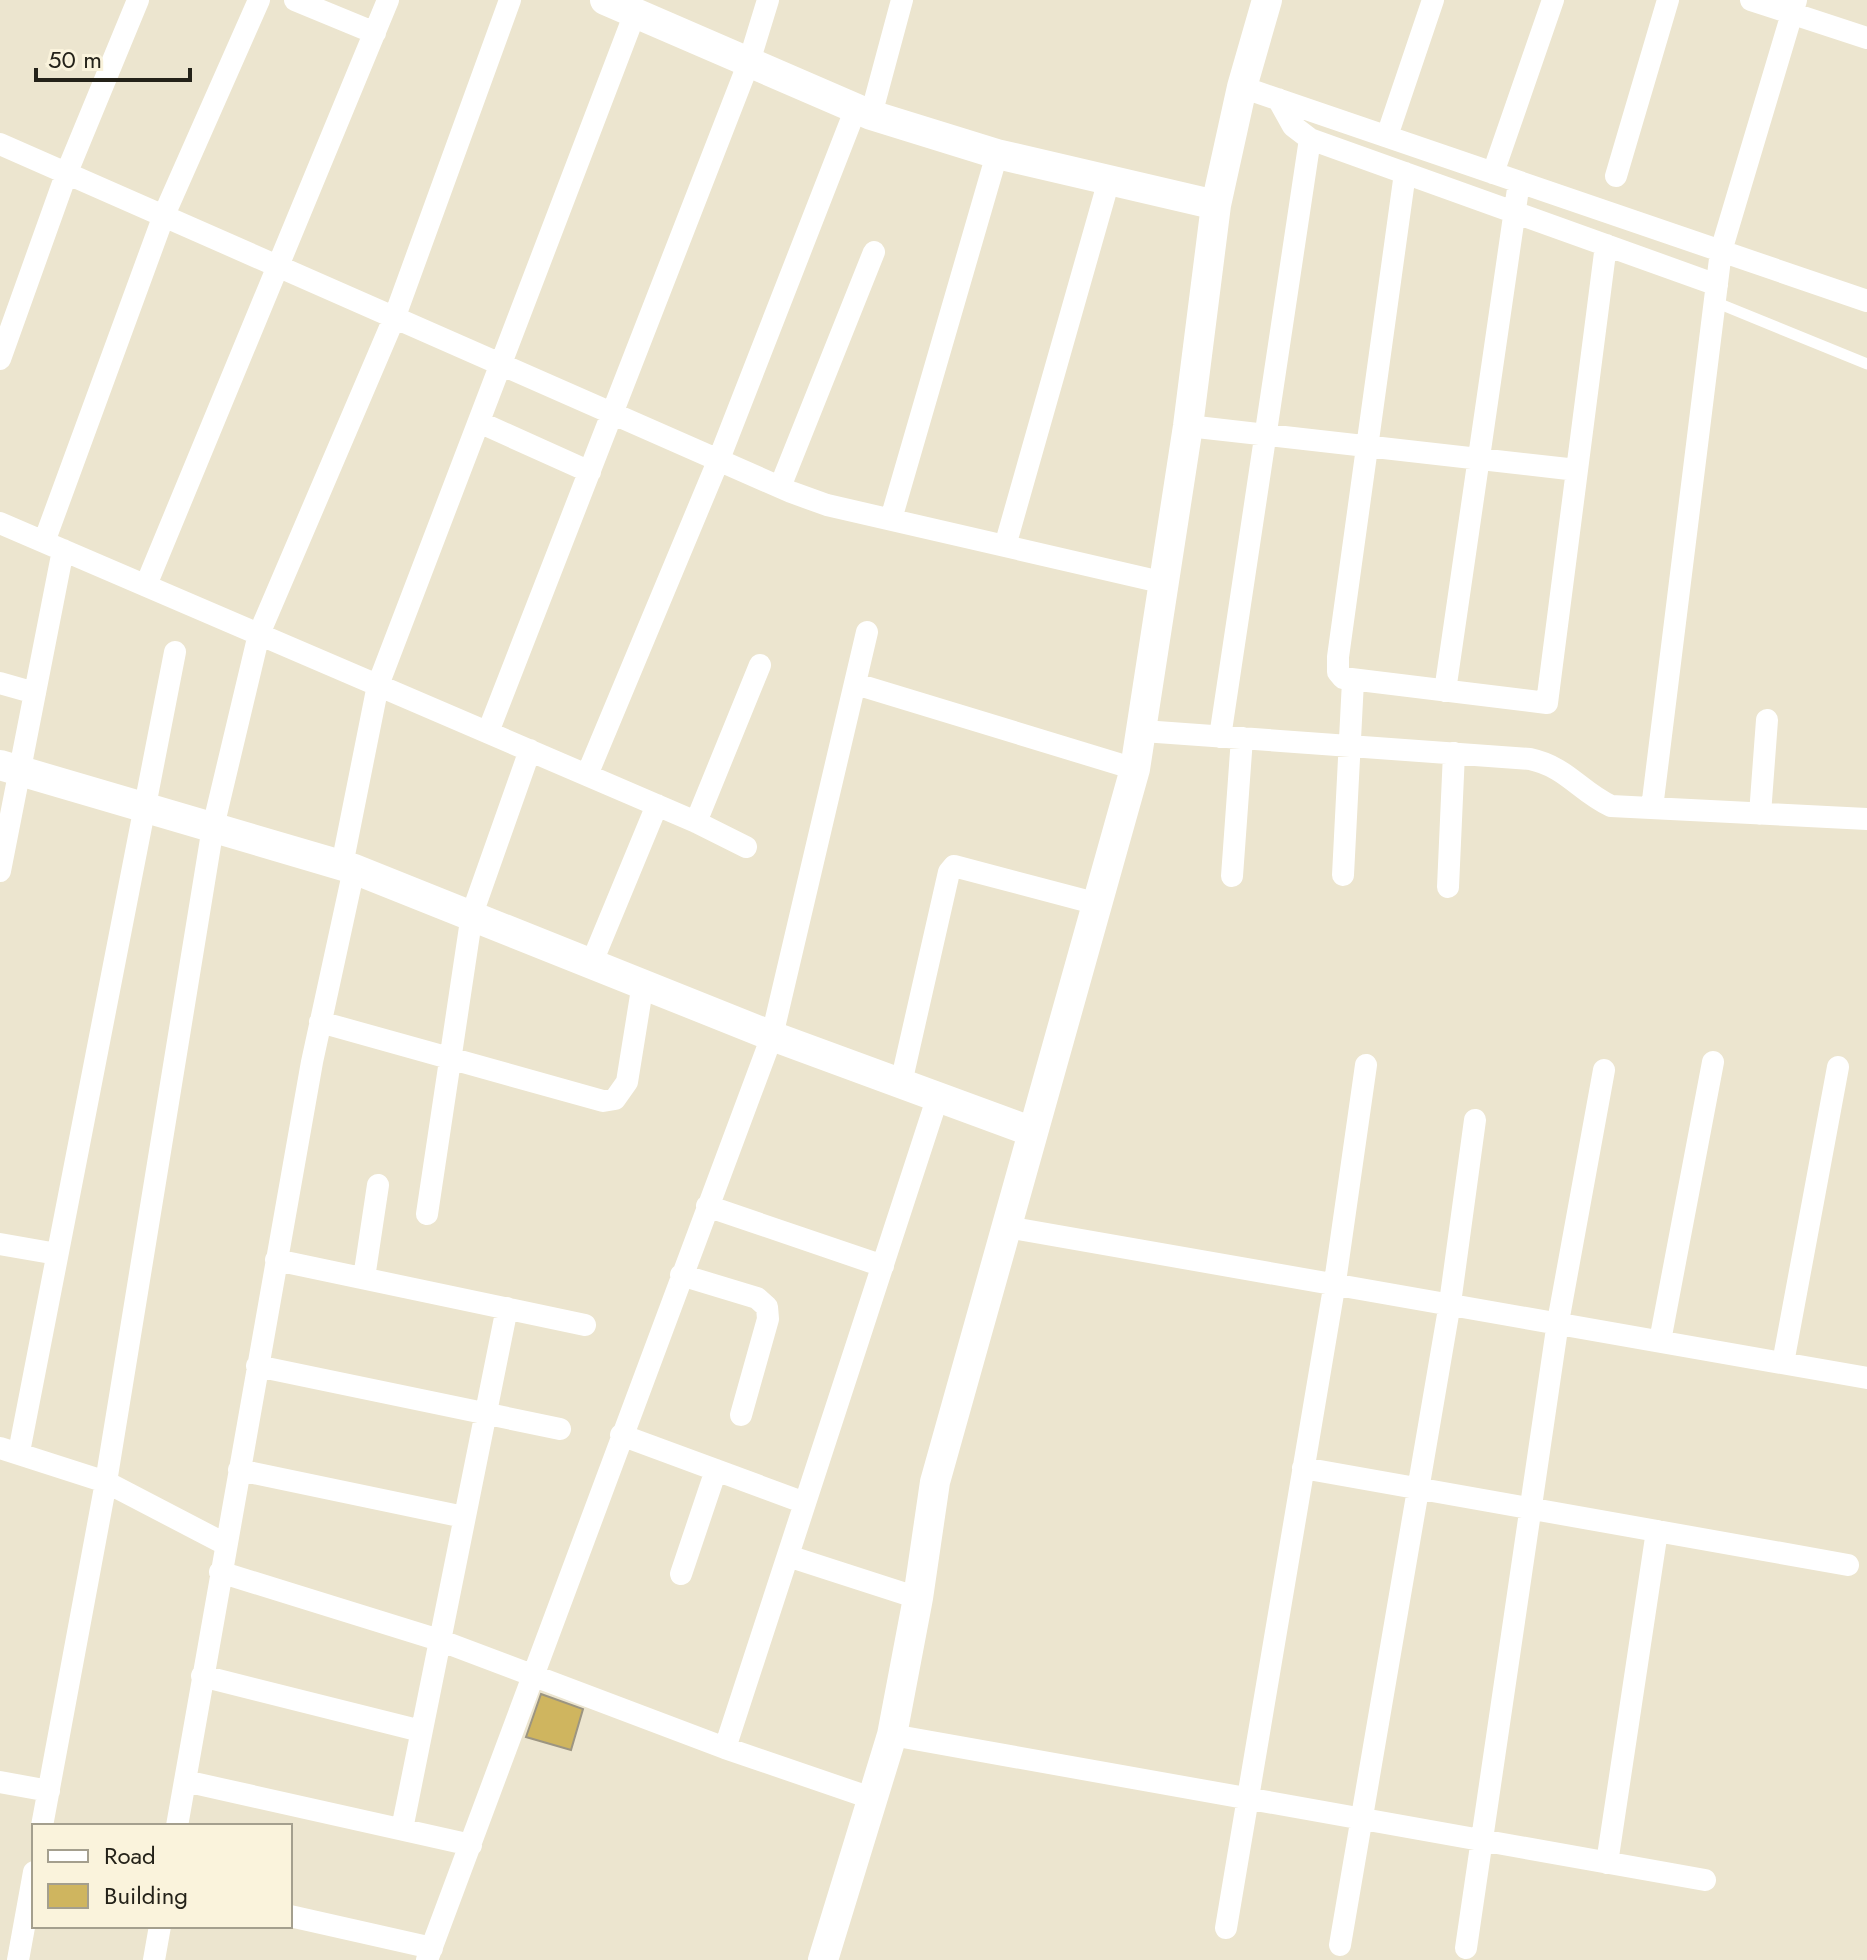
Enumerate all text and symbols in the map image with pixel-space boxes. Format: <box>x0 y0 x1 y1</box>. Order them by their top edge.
scale bar <box>36 32 190 82</box>
text: 50 m <box>48 42 102 77</box>
legend <box>32 1824 292 1928</box>
text: Road <box>104 1838 156 1873</box>
text: Building <box>104 1878 188 1913</box>

